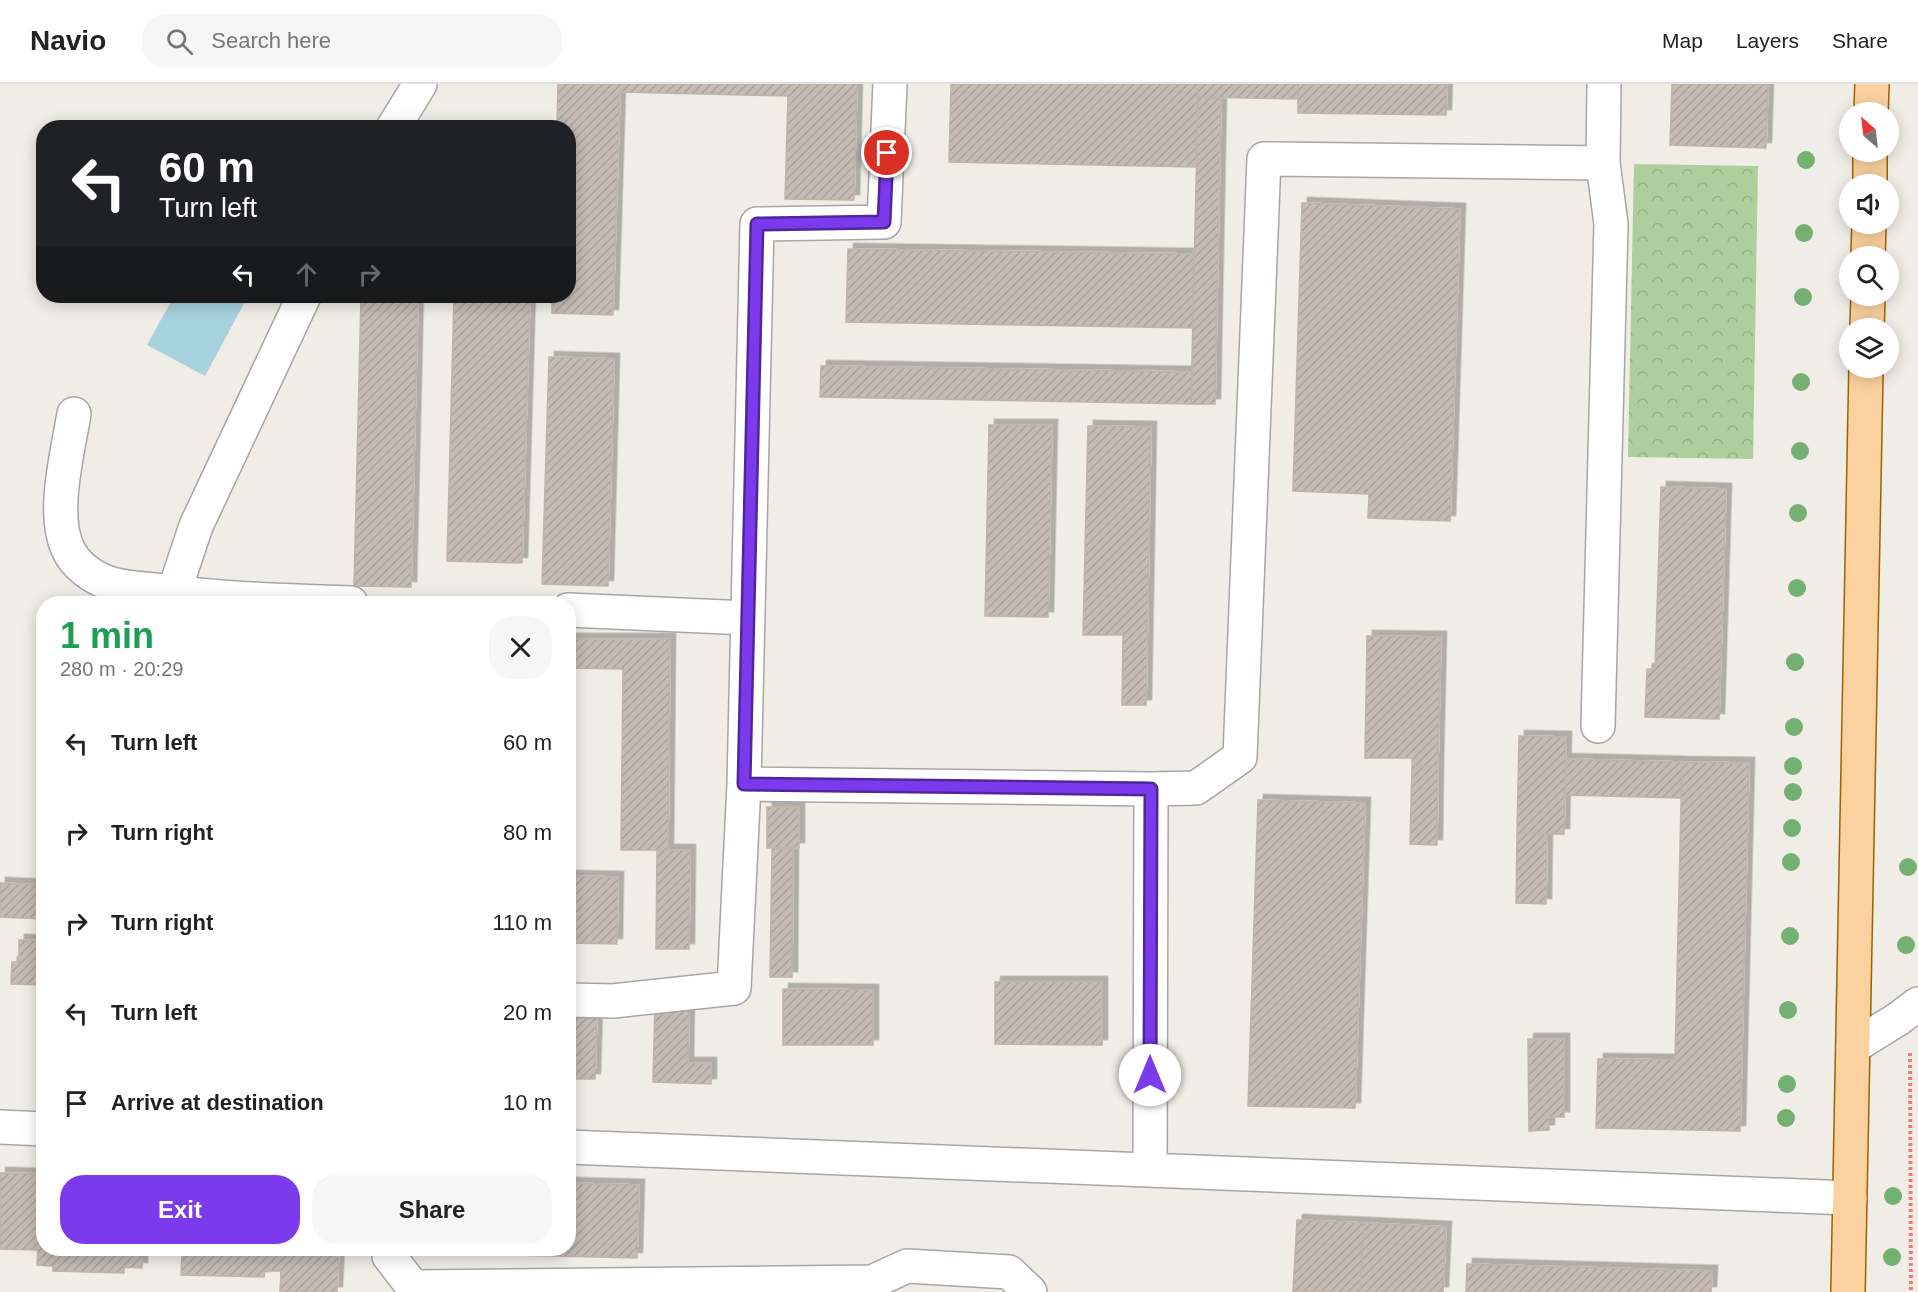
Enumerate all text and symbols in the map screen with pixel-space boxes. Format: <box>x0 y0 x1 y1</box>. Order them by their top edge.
search box <box>142 14 562 68</box>
text: Navio <box>30 25 106 56</box>
icon: search <box>163 25 196 58</box>
text: Search here <box>211 28 331 53</box>
text: Map <box>1662 29 1703 52</box>
text: Layers <box>1736 29 1799 52</box>
text: Share <box>1832 29 1888 52</box>
north arrow <box>1839 102 1899 162</box>
map controls <box>1839 102 1899 378</box>
pin <box>861 127 912 178</box>
icon: arrive <box>870 136 903 169</box>
icon: left <box>60 144 138 222</box>
text: 60 m <box>159 144 255 191</box>
button: sound <box>1839 174 1899 234</box>
text: Turn left <box>159 193 257 223</box>
button: search <box>1839 246 1899 306</box>
icon: left <box>227 258 260 291</box>
icon: ahead <box>290 258 323 291</box>
icon: right <box>353 258 386 291</box>
button: layers <box>1839 318 1899 378</box>
text: 1 min <box>60 615 154 656</box>
button: close <box>489 616 552 679</box>
text: 280 m · 20:29 <box>60 658 183 680</box>
icon: left <box>60 727 93 760</box>
text: Turn left <box>111 730 197 755</box>
text: 60 m <box>503 730 552 755</box>
icon: right <box>60 817 93 850</box>
text: Turn right <box>111 820 213 845</box>
text: 80 m <box>503 820 552 845</box>
icon: right <box>60 907 93 940</box>
text: Turn right <box>111 910 213 935</box>
text: 110 m <box>492 910 552 935</box>
icon: left <box>60 997 93 1030</box>
text: Turn left <box>111 1000 197 1025</box>
text: 20 m <box>503 1000 552 1025</box>
position arrow <box>1118 1043 1182 1107</box>
icon: arrive <box>60 1087 93 1120</box>
text: Arrive at destination <box>111 1090 324 1115</box>
text: 10 m <box>503 1090 552 1115</box>
button: Exit <box>60 1175 300 1244</box>
button: Share <box>312 1175 552 1244</box>

